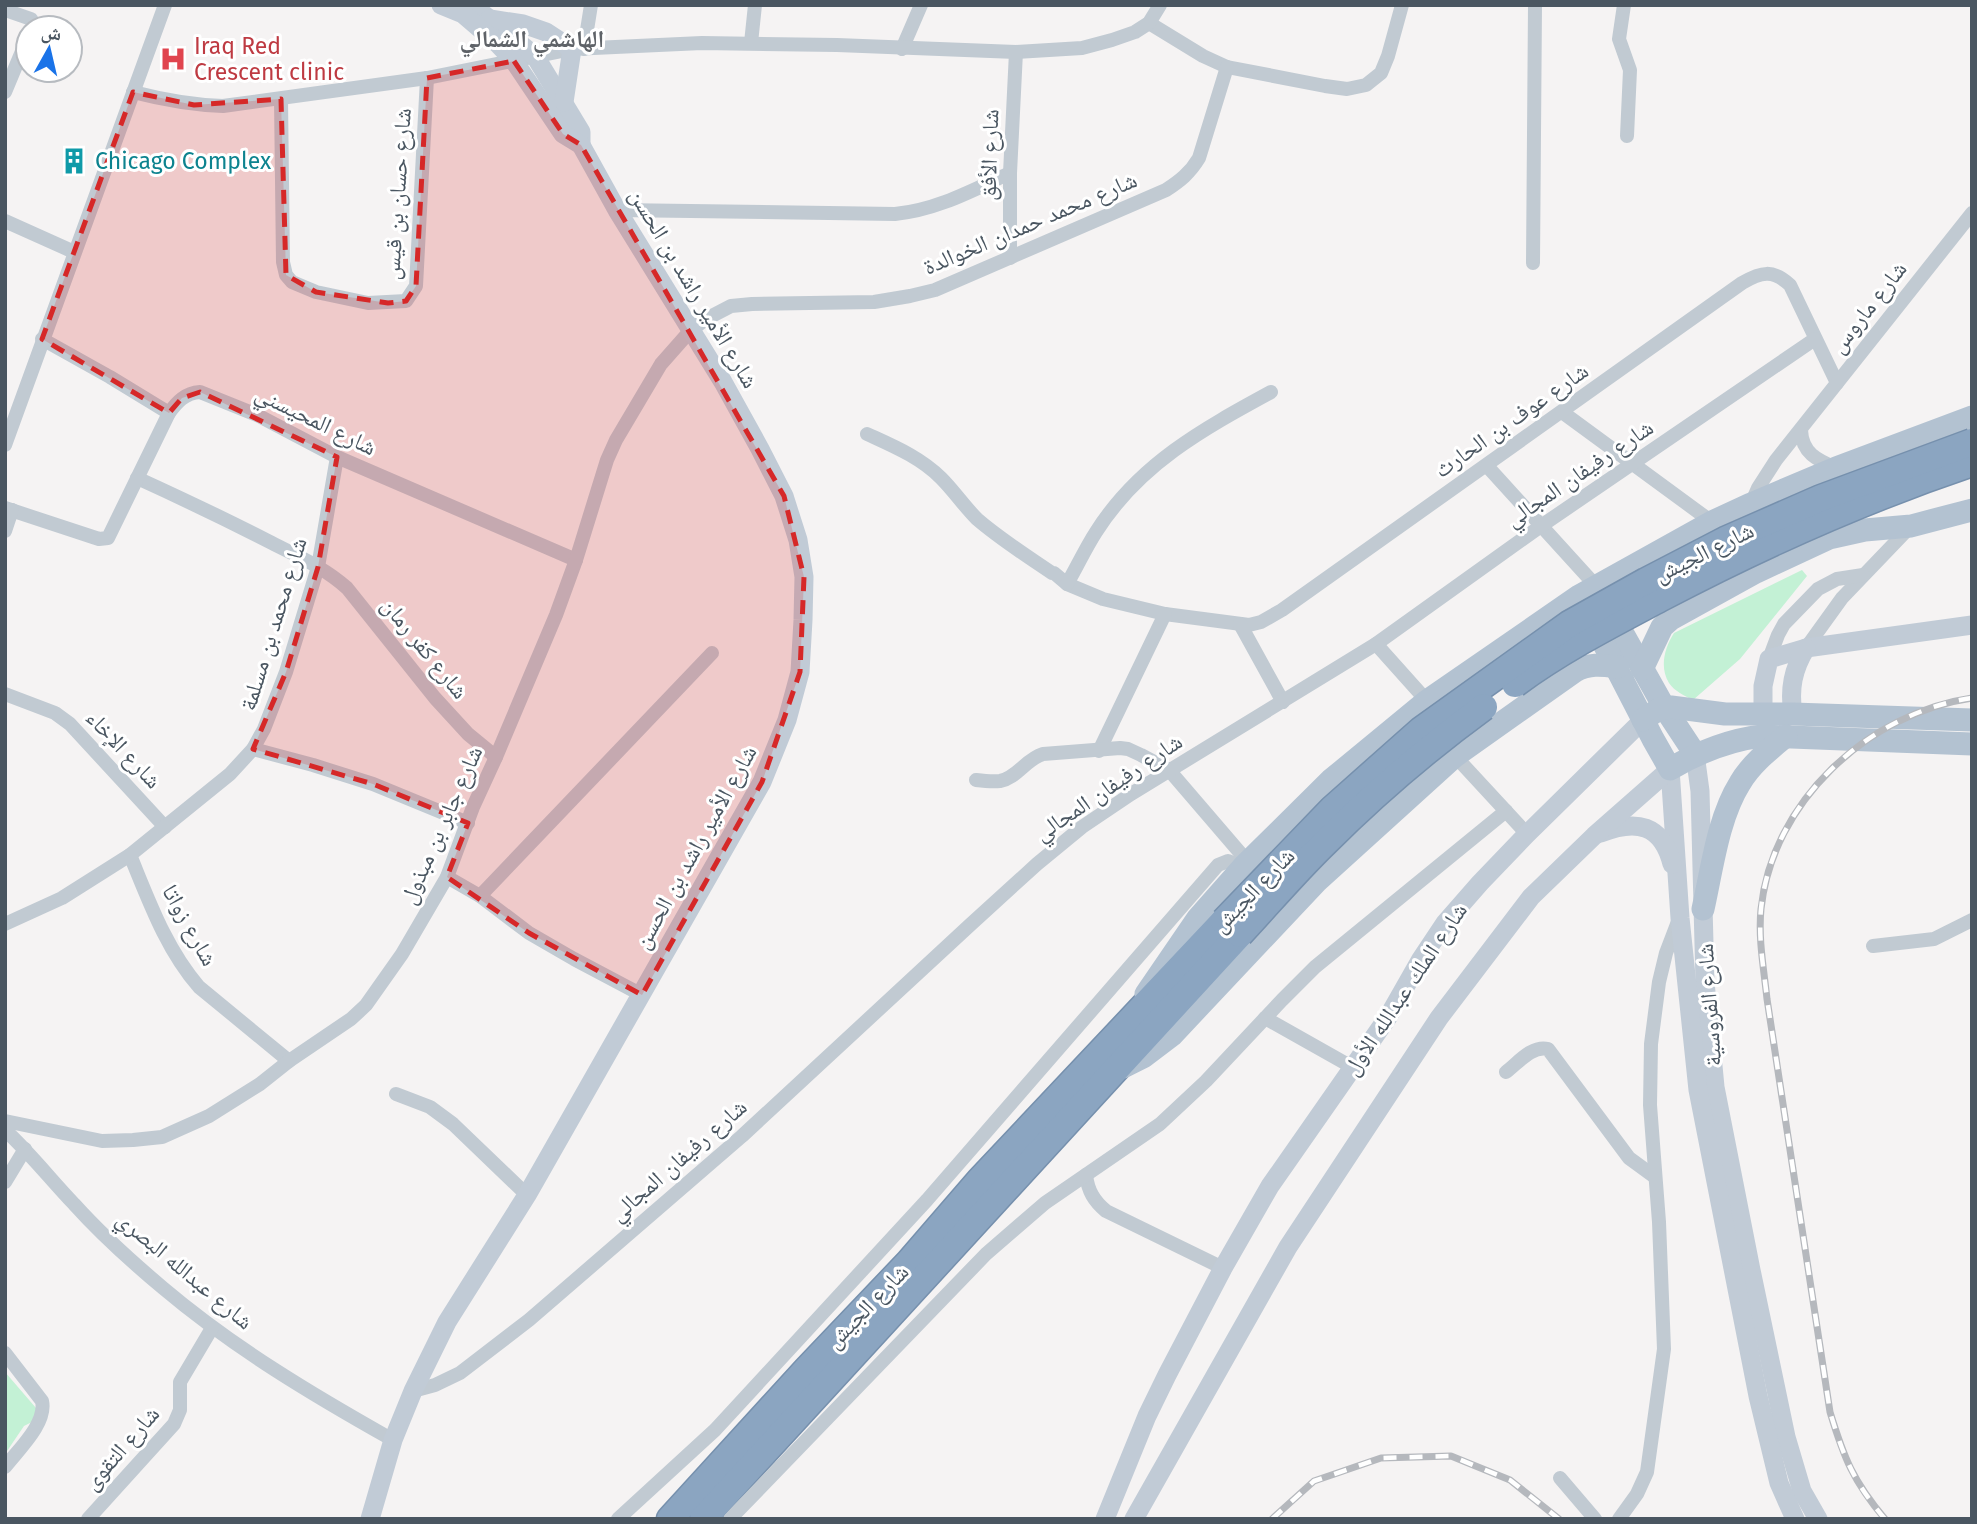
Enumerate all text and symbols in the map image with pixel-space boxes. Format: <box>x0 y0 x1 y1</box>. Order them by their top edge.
north arrow <box>14 14 84 84</box>
text: ش <box>40 20 63 45</box>
district label: الهاشمي الشمالي <box>460 25 604 58</box>
place label: Iraq Red Crescent clinic <box>194 32 344 86</box>
hospital icon: Iraq Red Crescent clinic <box>158 44 188 74</box>
street label: شارع حسان بن قيس <box>377 107 418 281</box>
street label: شارع الأفق <box>973 109 1006 201</box>
building icon: Chicago Complex <box>59 146 89 176</box>
place label: Chicago Complex <box>95 147 272 175</box>
street label: شارع محمد حمدان الخوالدة <box>919 165 1141 282</box>
street label: شارع الأمير راشد بن الحسن <box>622 183 765 393</box>
street label: شارع ماروس <box>1823 255 1913 359</box>
street label: شارع عوف بن الحارث <box>1429 356 1594 484</box>
street label: شارع المحيسني <box>249 379 381 466</box>
street label: شارع رفيفان المجالي <box>1500 413 1661 537</box>
street label: شارع الجيش <box>1650 516 1759 589</box>
street label: شارع محمد بن مسلمة <box>233 534 314 714</box>
street label: شارع كفر رمان <box>375 592 474 705</box>
street label: شارع الإخاء <box>80 704 168 795</box>
street label: شارع رفيفان المجالي <box>1029 727 1190 851</box>
street label: شارع الأمير راشد بن الحسن <box>627 740 763 954</box>
street label: شارع جابر بن مبذول <box>394 741 489 909</box>
street label: شارع الجيش <box>1206 842 1301 939</box>
street label: شارع زواتا <box>155 879 224 971</box>
street label: شارع الملك عبدالله الأول <box>1337 897 1474 1081</box>
street label: شارع الفروسية <box>1691 943 1728 1067</box>
street label: شارع رفيفان المجالي <box>604 1093 755 1231</box>
street label: شارع عبدالله البصري <box>108 1205 259 1339</box>
street label: شارع الجيش <box>820 1258 915 1355</box>
street label: شارع التقوى <box>77 1400 166 1496</box>

